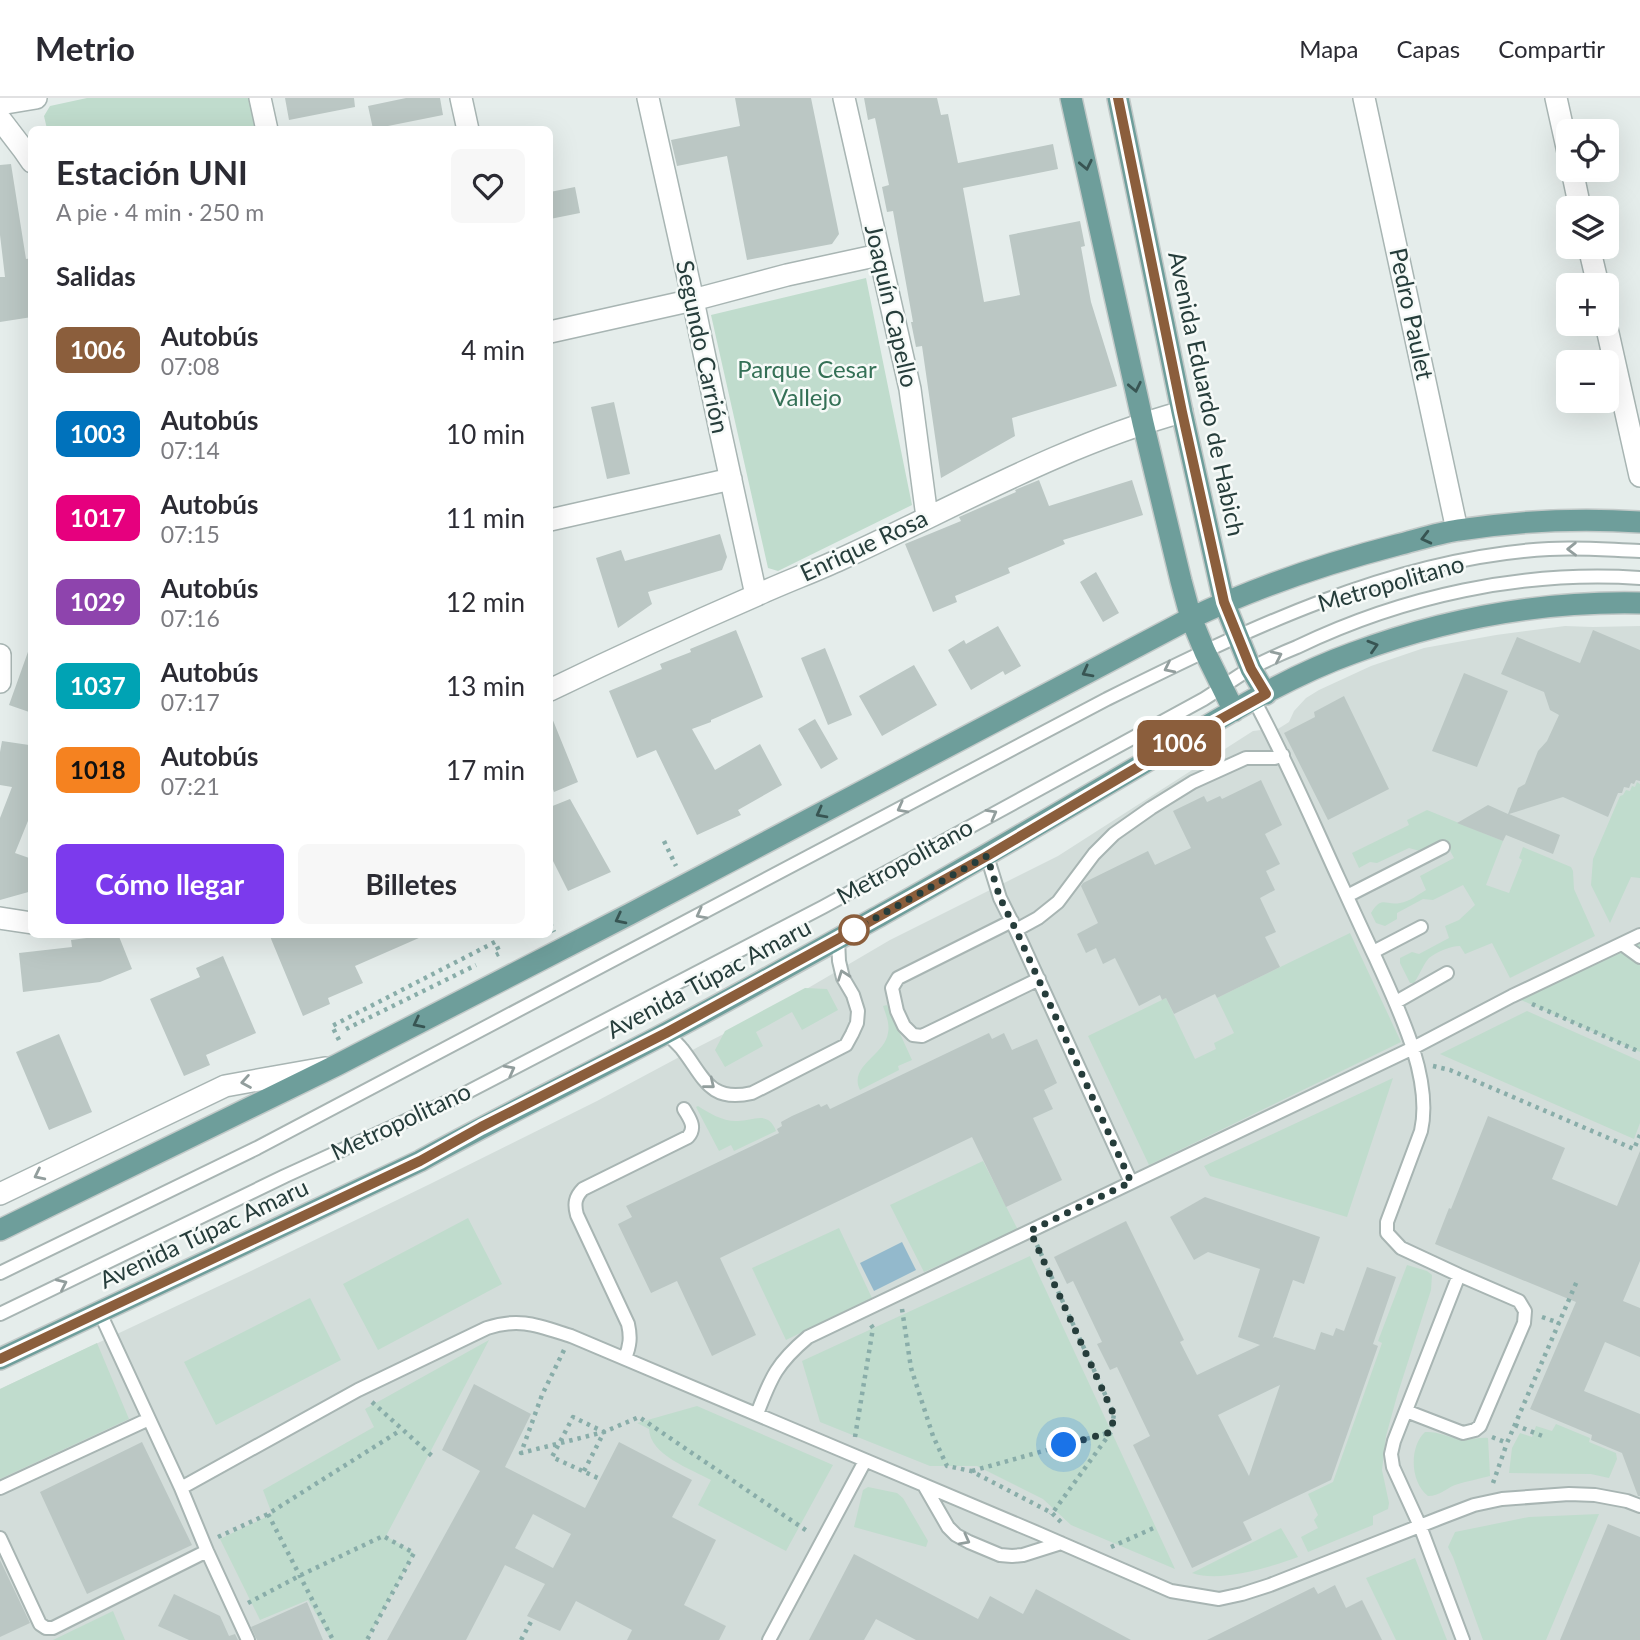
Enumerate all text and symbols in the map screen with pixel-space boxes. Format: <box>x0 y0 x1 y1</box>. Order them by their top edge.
text: Metrio <box>35 28 135 68</box>
text: Mapa <box>1299 34 1358 63</box>
text: Capas <box>1396 34 1460 63</box>
text: Compartir <box>1498 34 1605 63</box>
map controls <box>1556 119 1619 413</box>
button: locate <box>1556 119 1619 182</box>
button: heart <box>451 149 525 223</box>
text: Estación UNI <box>56 152 248 192</box>
one-way arrow <box>1077 159 1092 171</box>
button: layers <box>1556 196 1619 259</box>
text: A pie · 4 min · 250 m <box>56 198 264 226</box>
street label: Joaquín Capello <box>860 221 925 390</box>
street label: Pedro Paulet <box>1384 245 1441 383</box>
street label: Avenida Eduardo de Habich <box>1163 249 1252 539</box>
street label: Segundo Carrión <box>671 257 736 436</box>
text: Salidas <box>56 260 136 292</box>
button: + <box>1556 273 1619 336</box>
text: Autobús <box>161 320 258 352</box>
text: 4 min <box>461 334 525 366</box>
text: 1006 <box>70 335 126 364</box>
button: − <box>1556 350 1619 413</box>
text: 07:08 <box>161 352 220 380</box>
park label: Parque Cesar Vallejo <box>737 354 877 411</box>
one-way arrow <box>1126 381 1141 393</box>
text: Autobús <box>161 404 258 436</box>
text: 10 min <box>446 418 525 450</box>
text: 1003 <box>70 419 126 448</box>
text: 07:14 <box>161 436 220 464</box>
text: Autobús <box>161 488 258 520</box>
text: 11 min <box>446 502 525 534</box>
text: 1017 <box>70 503 126 532</box>
street label: Enrique Rosa <box>795 503 932 587</box>
text: 07:15 <box>161 520 220 548</box>
one-way arrow <box>1420 530 1432 544</box>
one-way arrow <box>1566 541 1577 557</box>
street label: Metropolitano <box>1314 548 1467 617</box>
text: Autobús <box>161 572 258 604</box>
text: 12 min <box>446 586 525 618</box>
text: 1029 <box>70 587 126 616</box>
text: 07:16 <box>161 604 220 632</box>
one-way arrow <box>1367 640 1379 655</box>
one-way arrow <box>1270 650 1282 664</box>
text: Autobús <box>161 656 258 688</box>
one-way arrow <box>1164 660 1176 674</box>
one-way arrow <box>1082 664 1095 678</box>
text: 13 min <box>446 670 525 702</box>
text: 1037 <box>70 671 126 700</box>
text: 07:17 <box>161 688 220 716</box>
line badge: 1006 <box>1130 720 1228 766</box>
text: 1006 <box>1151 728 1207 757</box>
text: Autobús <box>161 740 258 772</box>
text: 17 min <box>446 754 525 786</box>
text: 1018 <box>70 755 126 784</box>
text: 07:21 <box>161 772 220 800</box>
one-way arrow <box>897 799 909 813</box>
one-way arrow <box>816 804 828 818</box>
one-way arrow <box>985 809 998 822</box>
street label: Metropolitano <box>831 811 977 910</box>
button: Cómo llegar <box>56 844 284 924</box>
button: Billetes <box>298 844 525 924</box>
one-way arrow <box>696 906 708 919</box>
one-way arrow <box>615 910 627 924</box>
street label: Avenida Túpac Amaru <box>601 912 815 1044</box>
unlabelled marker <box>839 915 869 945</box>
one-way arrow <box>838 969 852 981</box>
one-way arrow <box>413 1015 425 1029</box>
one-way arrow <box>503 1065 515 1078</box>
one-way arrow <box>240 1074 252 1089</box>
street label: Metropolitano <box>326 1076 475 1166</box>
one-way arrow <box>702 1076 715 1089</box>
one-way arrow <box>34 1167 46 1181</box>
street label: Avenida Túpac Amaru <box>94 1171 312 1294</box>
one-way arrow <box>55 1278 67 1292</box>
your location <box>1046 1427 1081 1462</box>
one-way arrow <box>958 1531 971 1545</box>

